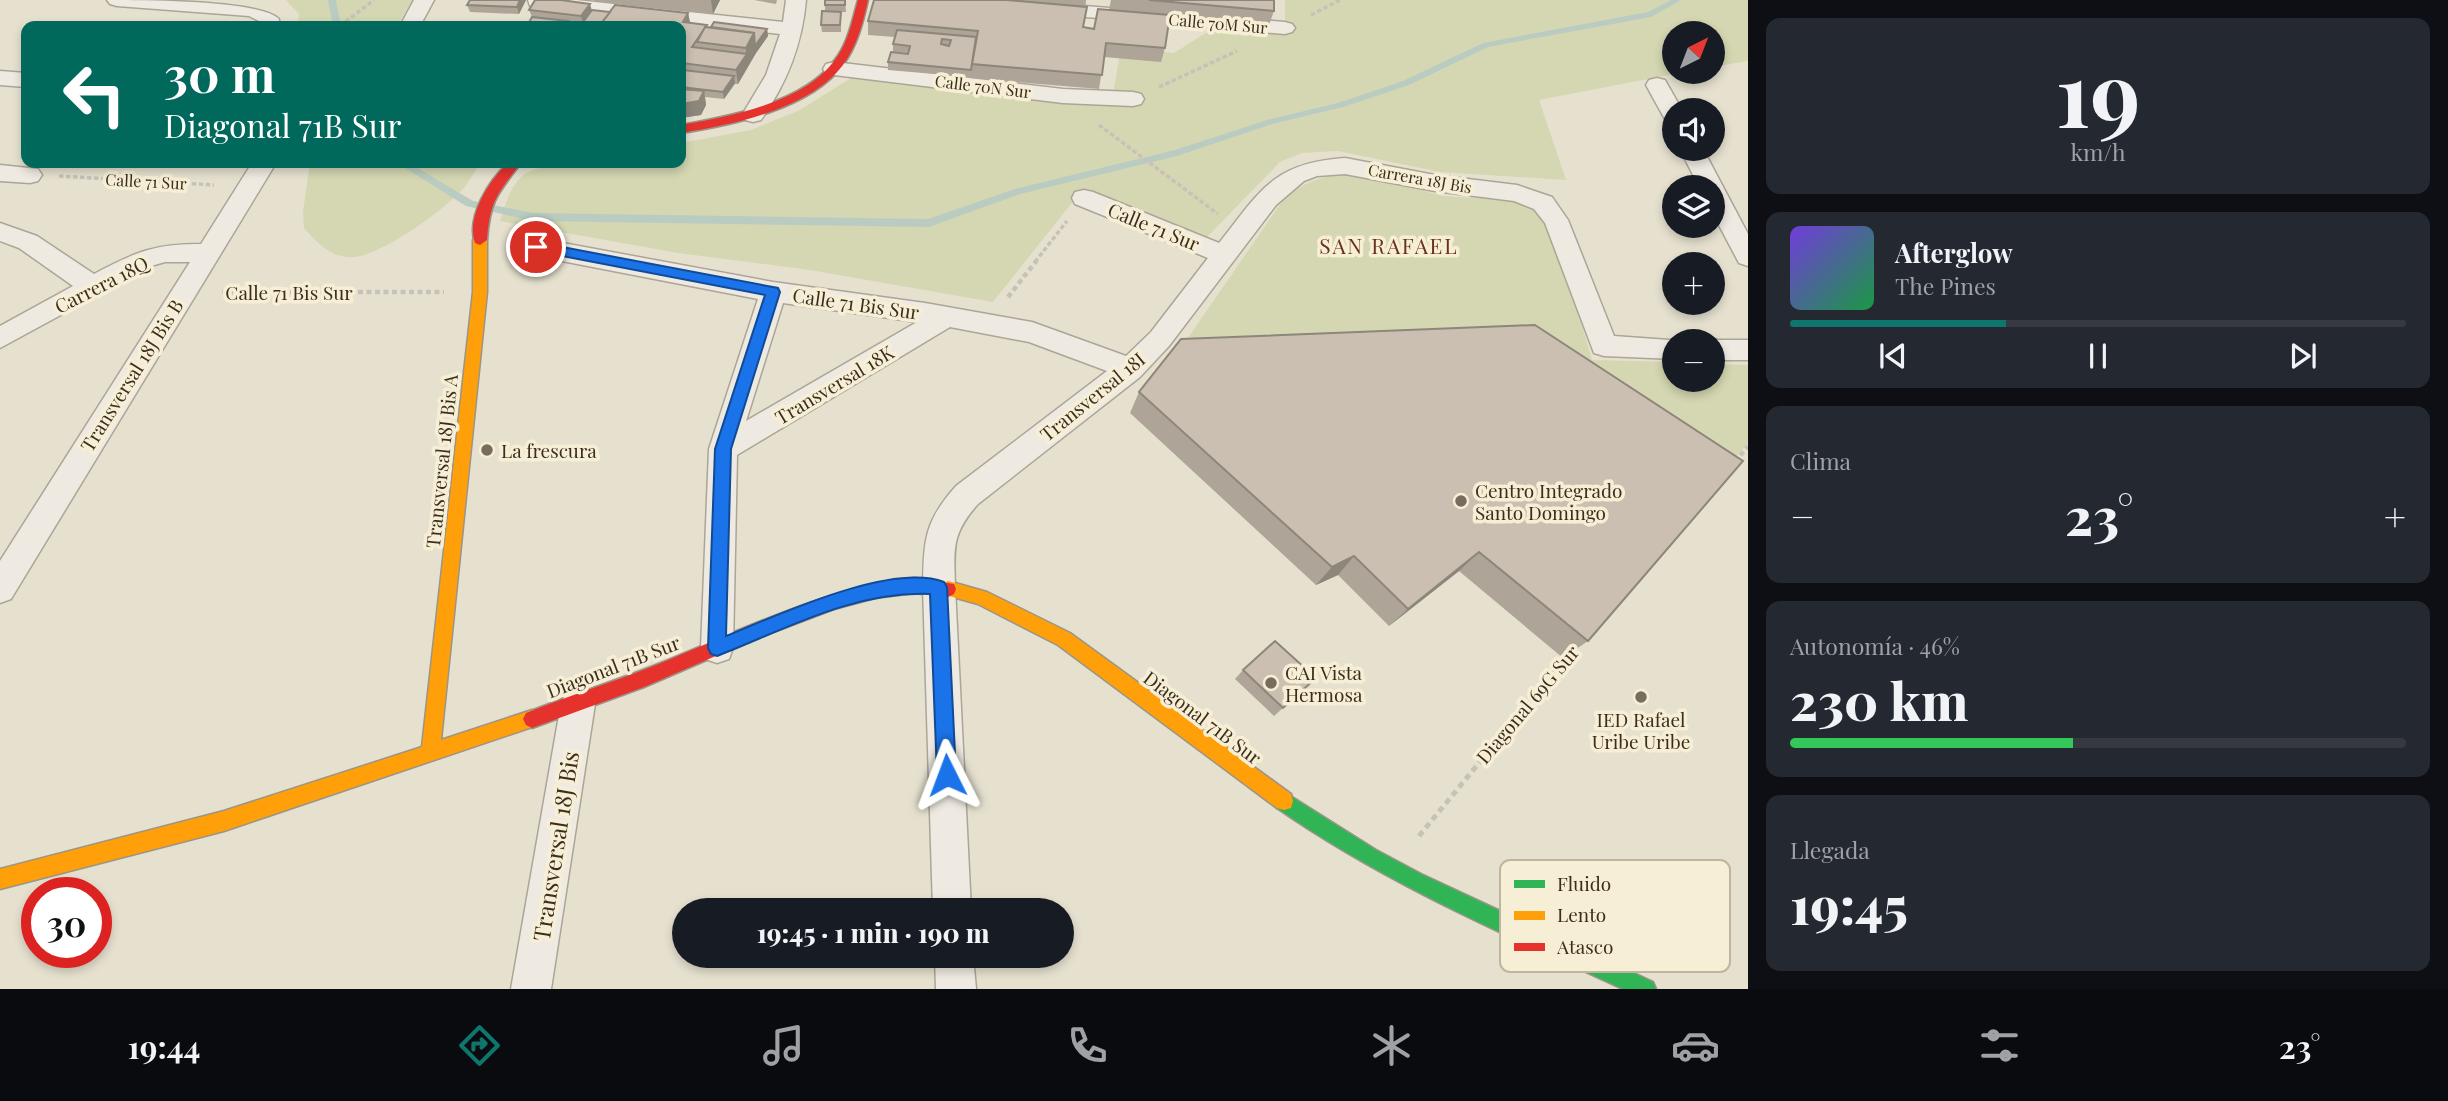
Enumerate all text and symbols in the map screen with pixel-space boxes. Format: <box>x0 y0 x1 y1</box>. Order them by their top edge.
street label: Calle 70M Sur <box>1168 8 1268 38</box>
north arrow <box>1662 21 1726 84</box>
map controls <box>1662 21 1725 392</box>
text: 19 <box>2055 30 2141 151</box>
text: 30 m <box>164 40 275 105</box>
icon: left <box>49 49 140 140</box>
street label: Calle 70N Sur <box>934 70 1032 102</box>
button: sound <box>1662 98 1725 161</box>
text: Diagonal 71B Sur <box>164 103 402 146</box>
text: km/h <box>2070 136 2126 167</box>
street label: Carrera 18J Bis <box>1366 159 1474 197</box>
street label: Calle 71 Sur <box>105 168 187 194</box>
button: layers <box>1662 175 1725 238</box>
street label: Calle 71 Sur <box>1104 196 1204 256</box>
pin <box>506 217 566 277</box>
icon: arrive <box>517 228 555 266</box>
district label: SAN RAFAEL <box>1319 231 1459 259</box>
text: Afterglow <box>1895 235 2013 270</box>
street label: Carrera 18Q <box>50 249 153 319</box>
button: + <box>1662 252 1725 315</box>
text: The Pines <box>1895 270 1996 301</box>
street label: Calle 71 Bis Sur <box>225 279 353 305</box>
street label: Calle 71 Bis Sur <box>791 281 921 325</box>
street label: Transversal 18J Bis B <box>74 294 188 456</box>
button: − <box>1662 329 1725 392</box>
icon: previous <box>1874 337 1912 375</box>
icon: pause <box>2079 337 2117 375</box>
icon: next <box>2284 337 2322 375</box>
street label: Transversal 18K <box>770 338 899 430</box>
street label: Transversal 18I <box>1034 346 1150 446</box>
street label: Transversal 18J Bis A <box>419 372 463 549</box>
place label: La frescura <box>501 437 597 463</box>
marker: La frescura <box>479 442 495 458</box>
text: Clima <box>1790 445 1851 476</box>
place label: Centro Integrado Santo Domingo <box>1475 477 1623 525</box>
text: 23° <box>2065 480 2133 549</box>
text: − <box>1790 490 1815 541</box>
text: + <box>2384 490 2406 541</box>
marker: Centro Integrado Santo Domingo <box>1453 493 1469 509</box>
street label: Diagonal 71B Sur <box>542 628 684 703</box>
text: Autonomía · 46% <box>1790 630 1960 661</box>
street label: Diagonal 69G Sur <box>1470 639 1585 769</box>
place label: CAI Vista Hermosa <box>1285 659 1363 707</box>
street label: Diagonal 71B Sur <box>1139 664 1268 770</box>
text: 230 km <box>1790 665 1968 734</box>
marker: CAI Vista Hermosa <box>1263 675 1279 691</box>
marker: IED Rafael Uribe Uribe <box>1633 689 1649 705</box>
place label: IED Rafael Uribe Uribe <box>1592 706 1690 754</box>
position arrow <box>910 738 984 812</box>
street label: Transversal 18J Bis <box>525 749 585 943</box>
text: Llegada <box>1790 834 1870 865</box>
legend <box>1500 860 1730 972</box>
text: 19:45 <box>1790 869 1908 938</box>
text: Fluido <box>1557 870 1611 896</box>
speed limit sign: 30 <box>21 877 112 968</box>
text: Lento <box>1557 901 1606 927</box>
text: 19:45 · 1 min · 190 m <box>757 915 989 950</box>
text: Atasco <box>1556 933 1613 959</box>
icon: directions <box>455 1021 504 1070</box>
icon: music <box>759 1021 808 1070</box>
icon: phone <box>1063 1021 1112 1070</box>
icon: climate <box>1367 1021 1416 1070</box>
icon: car <box>1671 1021 1720 1070</box>
icon: filters <box>1975 1021 2024 1070</box>
text: 19:44 <box>127 1024 201 1067</box>
text: 23° <box>2279 1024 2320 1067</box>

